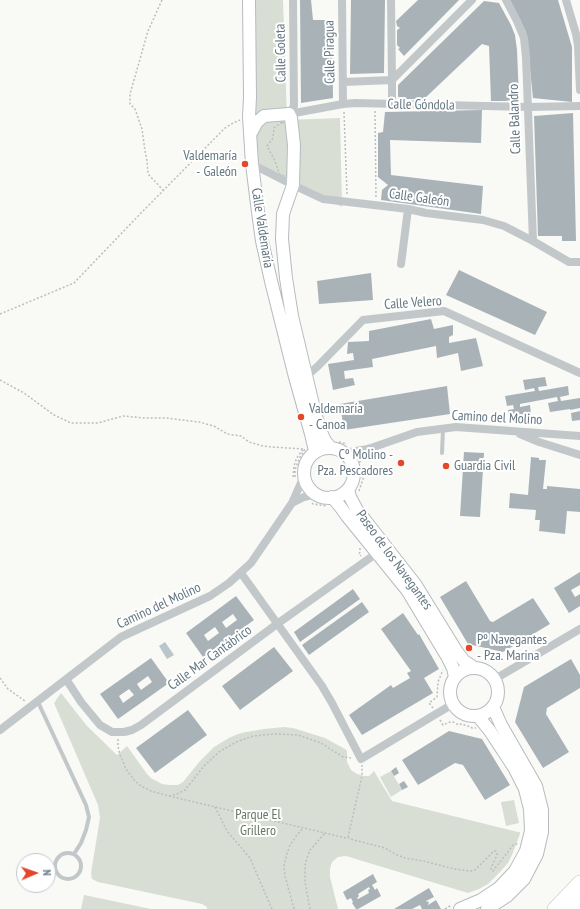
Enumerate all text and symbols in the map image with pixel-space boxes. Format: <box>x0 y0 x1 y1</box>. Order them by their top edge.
street label: Calle Piragua <box>321 20 339 84</box>
street label: Calle Goleta <box>272 24 290 82</box>
street label: Calle Balandro <box>505 84 525 154</box>
street label: Calle Góndola <box>387 96 455 114</box>
place label: Valdemaría - Galeón <box>183 148 237 180</box>
marker: Valdemaría - Galeón <box>240 159 250 169</box>
street label: Calle Galeón <box>388 185 450 211</box>
street label: Calle Valdemaría <box>247 187 277 269</box>
street label: Calle Velero <box>384 293 442 313</box>
place label: Valdemaría - Canoa <box>309 401 363 434</box>
street label: Camino del Molino <box>451 407 543 429</box>
marker: Valdemaría - Canoa <box>296 412 306 422</box>
place label: Cº Molino - Pza. Pescadores <box>317 447 393 480</box>
marker: Cº Molino - Pza. Pescadores <box>396 458 406 468</box>
place label: Guardia Civil <box>454 458 515 474</box>
marker: Guardia Civil <box>441 461 451 471</box>
street label: Paseo de los Navegantes <box>352 507 436 613</box>
street label: Camino del Molino <box>114 579 204 633</box>
street label: Calle Mar Cantábrico <box>165 622 255 694</box>
place label: Pº Navegantes - Pza. Marina <box>477 632 547 664</box>
marker: Pº Navegantes - Pza. Marina <box>464 643 474 653</box>
park label: Parque El Grillero <box>235 807 281 840</box>
north arrow <box>16 853 56 893</box>
text: N <box>40 869 54 876</box>

